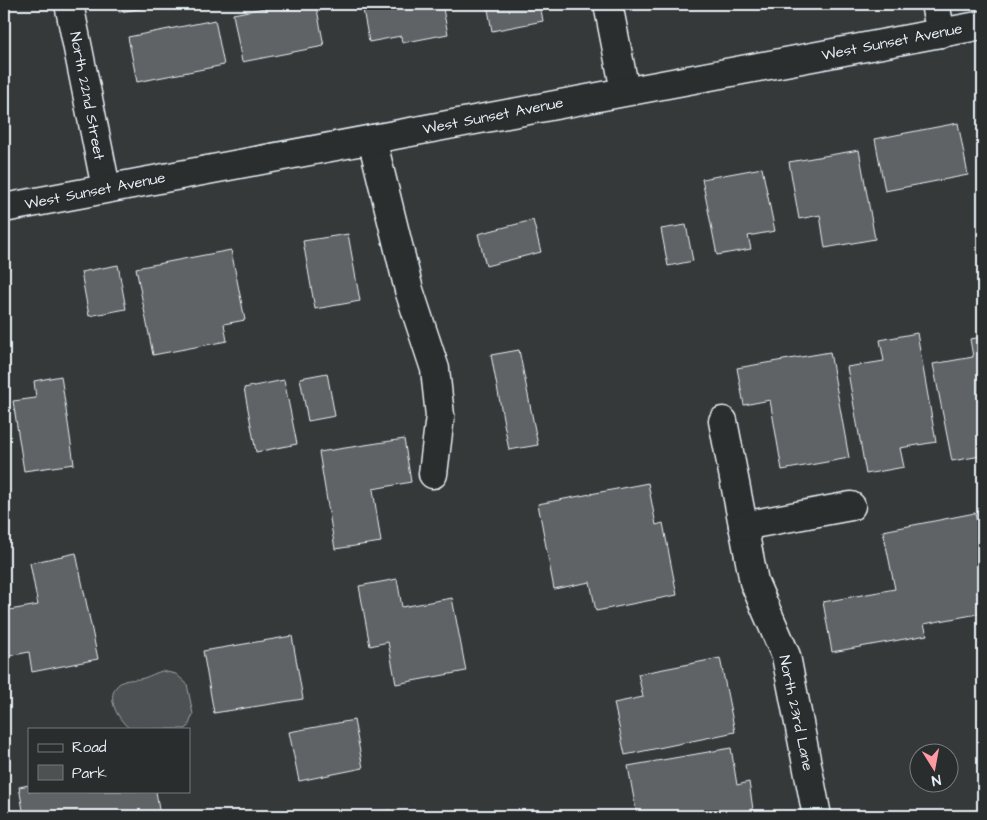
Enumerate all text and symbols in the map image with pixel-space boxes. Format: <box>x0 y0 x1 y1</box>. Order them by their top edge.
street label: West Sunset Avenue <box>820 18 964 66</box>
street label: North 22nd Street <box>64 30 110 162</box>
street label: West Sunset Avenue <box>421 92 565 140</box>
street label: West Sunset Avenue <box>23 167 167 215</box>
street label: North 23rd Lane <box>774 653 818 773</box>
legend <box>28 728 190 792</box>
text: Road <box>72 737 107 758</box>
north arrow <box>910 742 960 792</box>
text: Park <box>72 763 107 784</box>
text: N <box>930 769 943 790</box>

